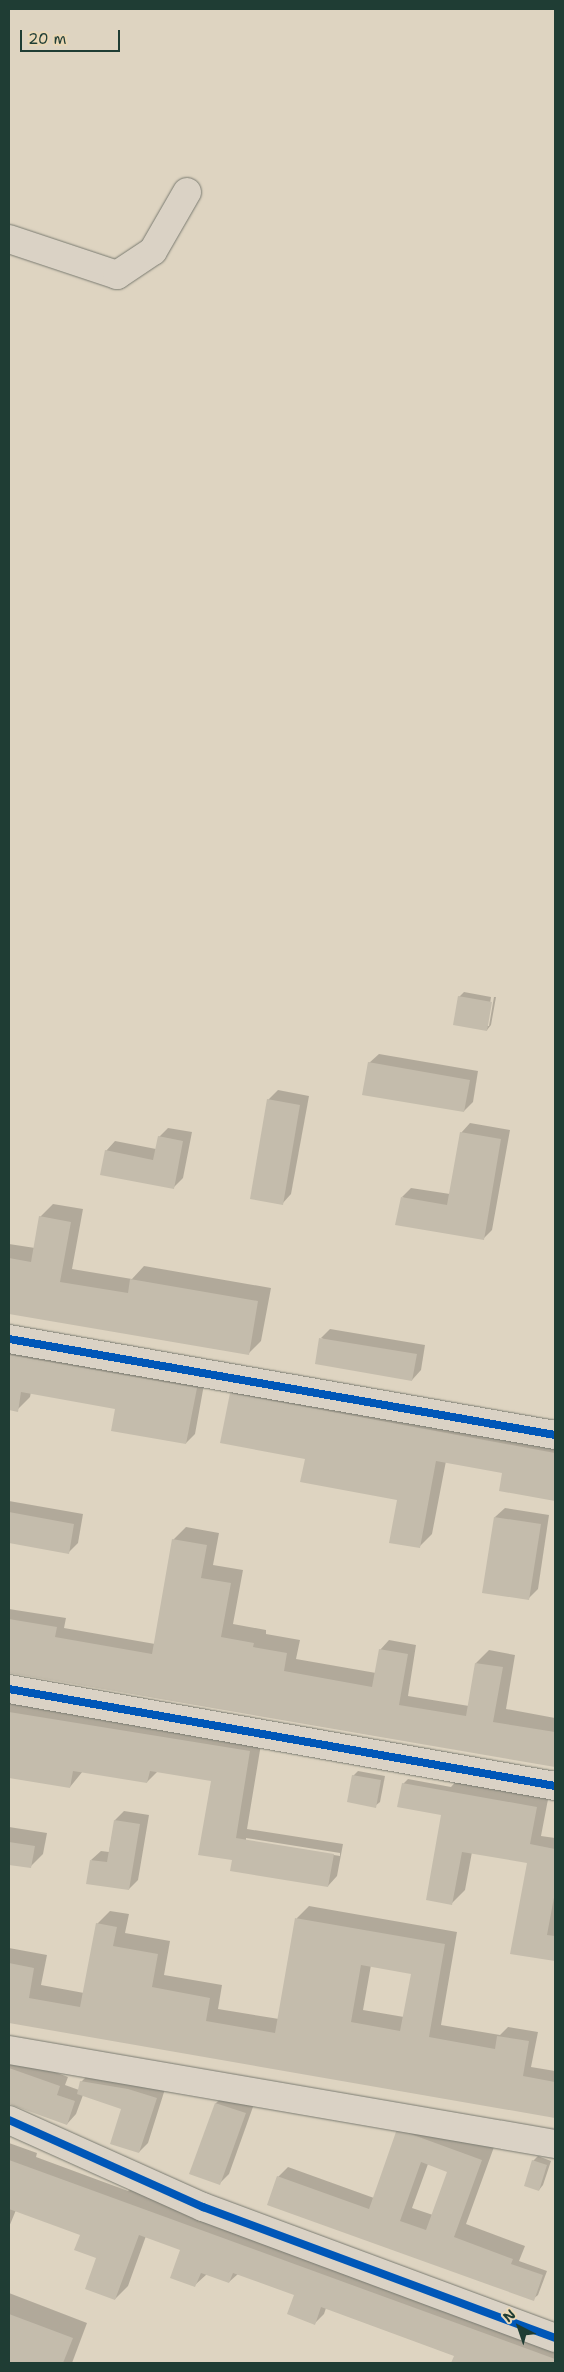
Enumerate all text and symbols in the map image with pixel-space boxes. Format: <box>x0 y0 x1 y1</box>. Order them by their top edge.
scale bar <box>22 20 122 52</box>
text: 20 m <box>28 29 67 49</box>
north arrow <box>494 2302 544 2352</box>
text: N <box>499 2305 519 2326</box>

